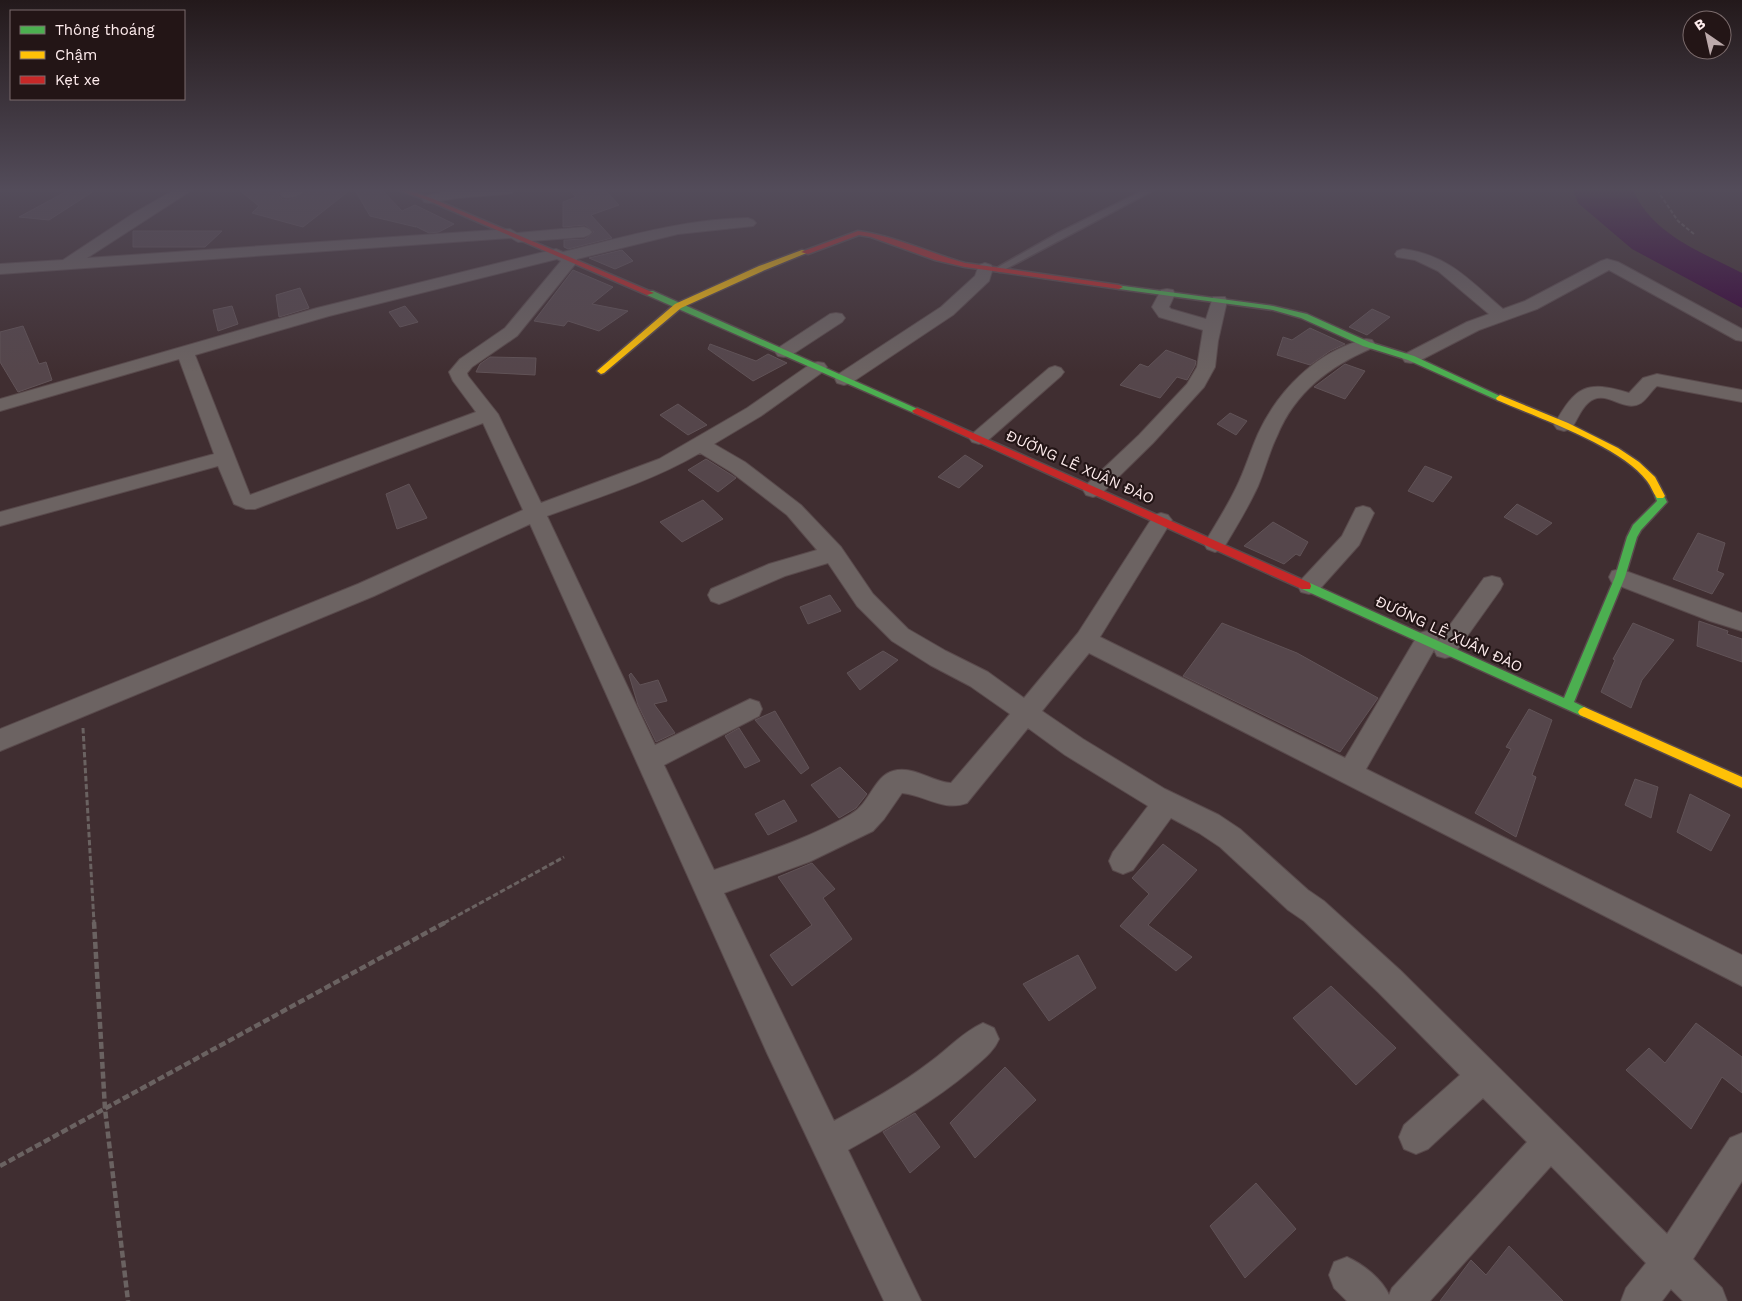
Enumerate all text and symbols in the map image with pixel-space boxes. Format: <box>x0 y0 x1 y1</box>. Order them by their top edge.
legend <box>10 10 185 100</box>
north arrow <box>1682 10 1732 60</box>
text: B <box>1691 15 1709 34</box>
text: Thông thoáng <box>55 21 154 39</box>
text: Chậm <box>55 46 97 64</box>
text: Kẹt xe <box>55 71 100 89</box>
street label: ĐƯỜNG LÊ XUÂN ĐÀO <box>1003 425 1157 508</box>
street label: ĐƯỜNG LÊ XUÂN ĐÀO <box>1373 591 1526 676</box>

